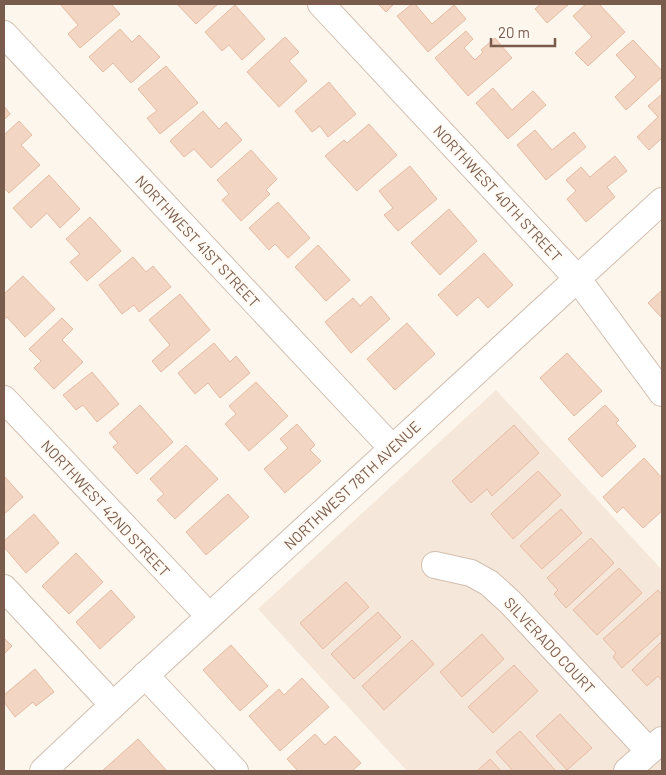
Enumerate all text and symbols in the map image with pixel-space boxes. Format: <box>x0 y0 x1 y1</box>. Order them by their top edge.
scale bar <box>491 15 555 47</box>
text: 20 m <box>498 23 530 41</box>
street label: NORTHWEST 40TH STREET <box>430 121 566 265</box>
street label: NORTHWEST 41ST STREET <box>132 171 264 311</box>
street label: NORTHWEST 78TH AVENUE <box>280 417 424 553</box>
street label: NORTHWEST 42ND STREET <box>38 436 174 580</box>
street label: SILVERADO COURT <box>501 593 599 697</box>

